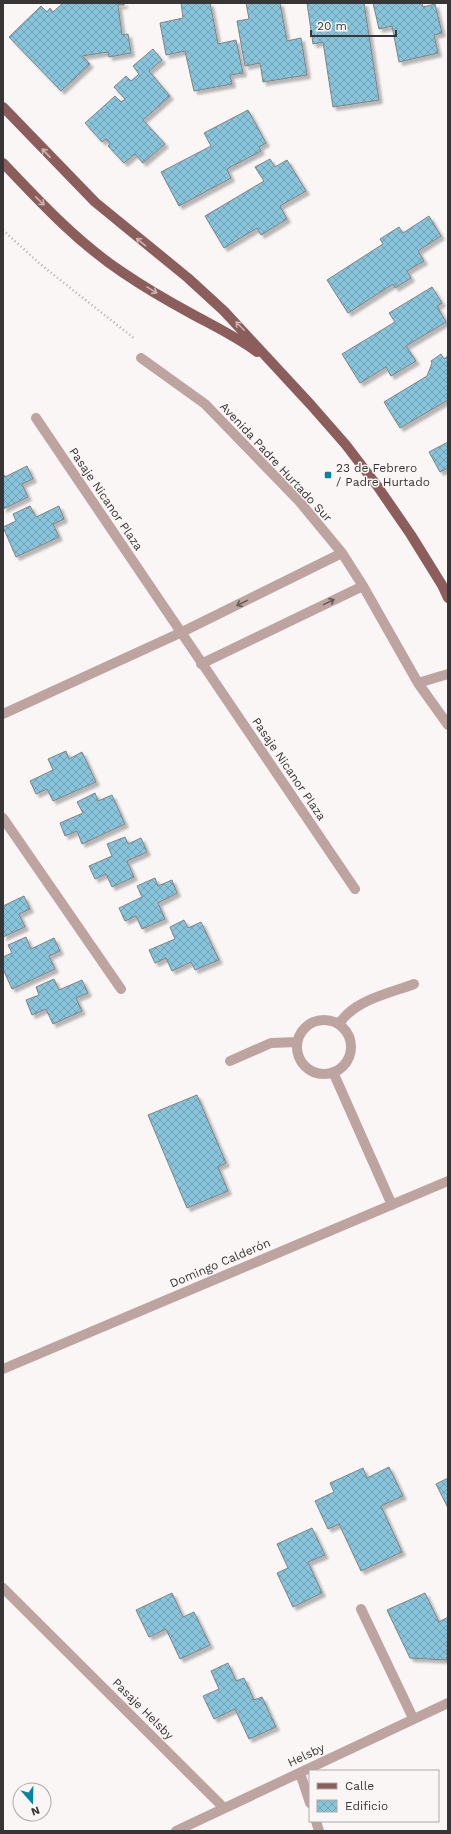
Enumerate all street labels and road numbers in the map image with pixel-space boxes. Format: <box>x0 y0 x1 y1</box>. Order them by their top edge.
street label: Avenida Padre Hurtado Sur <box>217 399 335 525</box>
street label: Pasaje Nicanor Plaza <box>66 445 146 553</box>
street label: Pasaje Nicanor Plaza <box>249 715 329 823</box>
street label: Domingo Calderón <box>168 1235 272 1291</box>
street label: Pasaje Helsby <box>110 1676 177 1743</box>
street label: Helsby <box>285 1740 327 1770</box>

